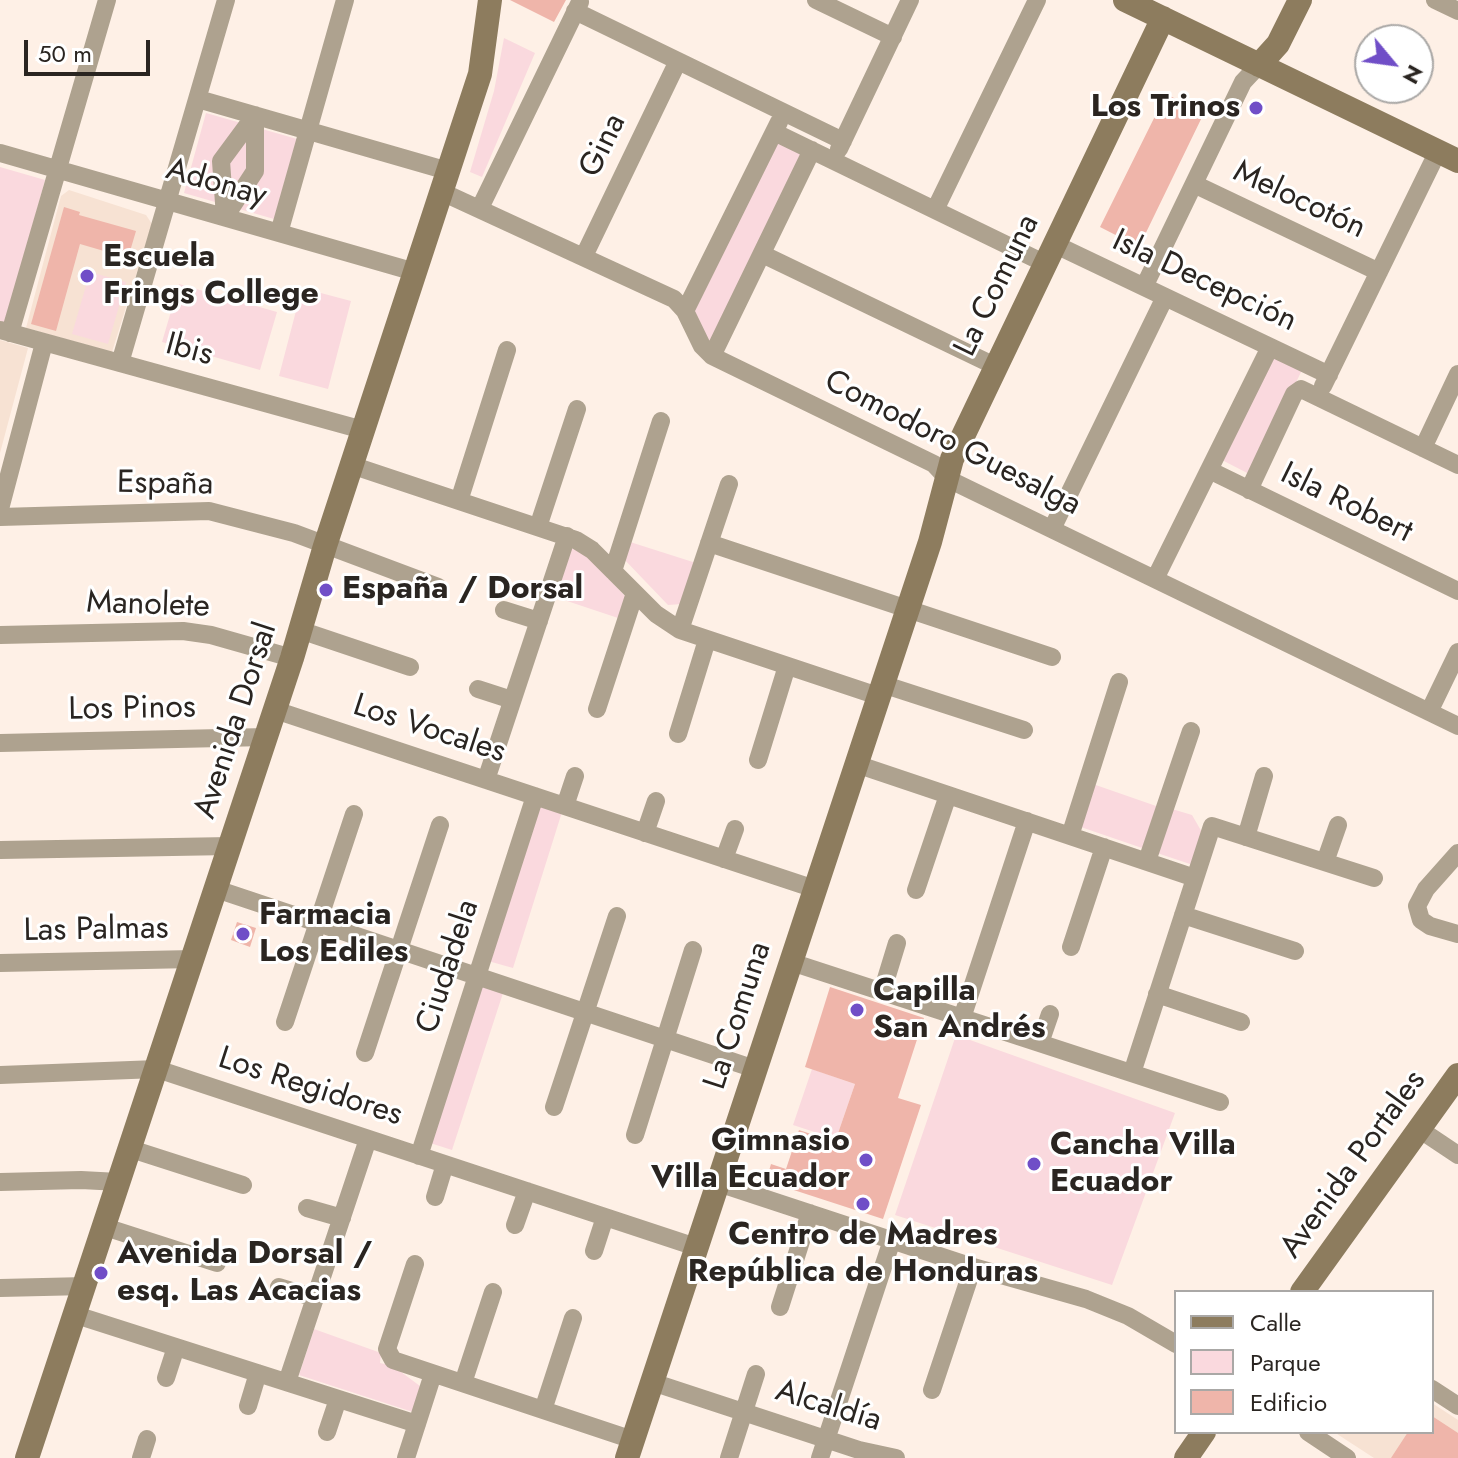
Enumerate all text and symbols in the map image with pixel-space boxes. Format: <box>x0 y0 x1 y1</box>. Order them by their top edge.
scale bar <box>28 24 154 74</box>
north arrow <box>1354 24 1434 104</box>
text: 50 m <box>38 36 92 71</box>
text: N <box>1395 59 1431 90</box>
place label: Los Trinos <box>1091 89 1240 127</box>
marker: Los Trinos <box>1247 99 1265 117</box>
street label: Gina <box>572 108 636 184</box>
street label: Adonay <box>161 151 271 217</box>
street label: Melocotón <box>1227 154 1371 248</box>
street label: La Comuna <box>947 209 1049 363</box>
street label: Isla Decepción <box>1106 222 1302 342</box>
place label: Escuela Frings College <box>103 239 319 314</box>
marker: Escuela Frings College <box>78 267 96 285</box>
street label: Ibis <box>161 326 217 376</box>
street label: Comodoro Guesalga <box>817 363 1087 525</box>
street label: Isla Robert <box>1274 456 1418 552</box>
street label: España <box>117 465 213 505</box>
place label: España / Dorsal <box>342 571 583 609</box>
marker: España / Dorsal <box>317 581 335 599</box>
street label: Manolete <box>86 585 210 627</box>
street label: Avenida Dorsal <box>187 618 287 824</box>
street label: Los Vocales <box>348 687 510 773</box>
street label: Los Pinos <box>68 690 196 730</box>
street label: Ciudadela <box>409 895 489 1039</box>
place label: Farmacia Los Ediles <box>259 897 408 972</box>
street label: Las Palmas <box>23 911 169 951</box>
marker: Farmacia Los Ediles <box>234 925 252 943</box>
street label: La Comuna <box>697 937 781 1095</box>
place label: Capilla San Andrés <box>873 973 1046 1048</box>
marker: Capilla San Andrés <box>848 1001 866 1019</box>
street label: Los Regidores <box>213 1040 407 1136</box>
street label: Avenida Portales <box>1273 1064 1435 1266</box>
place label: Gimnasio Villa Ecuador <box>651 1123 850 1198</box>
place label: Cancha Villa Ecuador <box>1050 1127 1236 1202</box>
marker: Gimnasio Villa Ecuador <box>857 1151 875 1169</box>
marker: Cancha Villa Ecuador <box>1025 1155 1043 1173</box>
marker: Centro de Madres República de Honduras <box>854 1195 872 1213</box>
place label: Centro de Madres República de Honduras <box>688 1217 1038 1292</box>
place label: Avenida Dorsal / esq. Las Acacias <box>117 1236 372 1311</box>
marker: Avenida Dorsal / esq. Las Acacias <box>92 1264 110 1282</box>
legend <box>1174 1290 1434 1434</box>
text: Calle <box>1250 1305 1301 1340</box>
text: Parque <box>1250 1345 1321 1380</box>
street label: Alcaldía <box>771 1373 885 1441</box>
text: Edificio <box>1250 1385 1327 1420</box>

